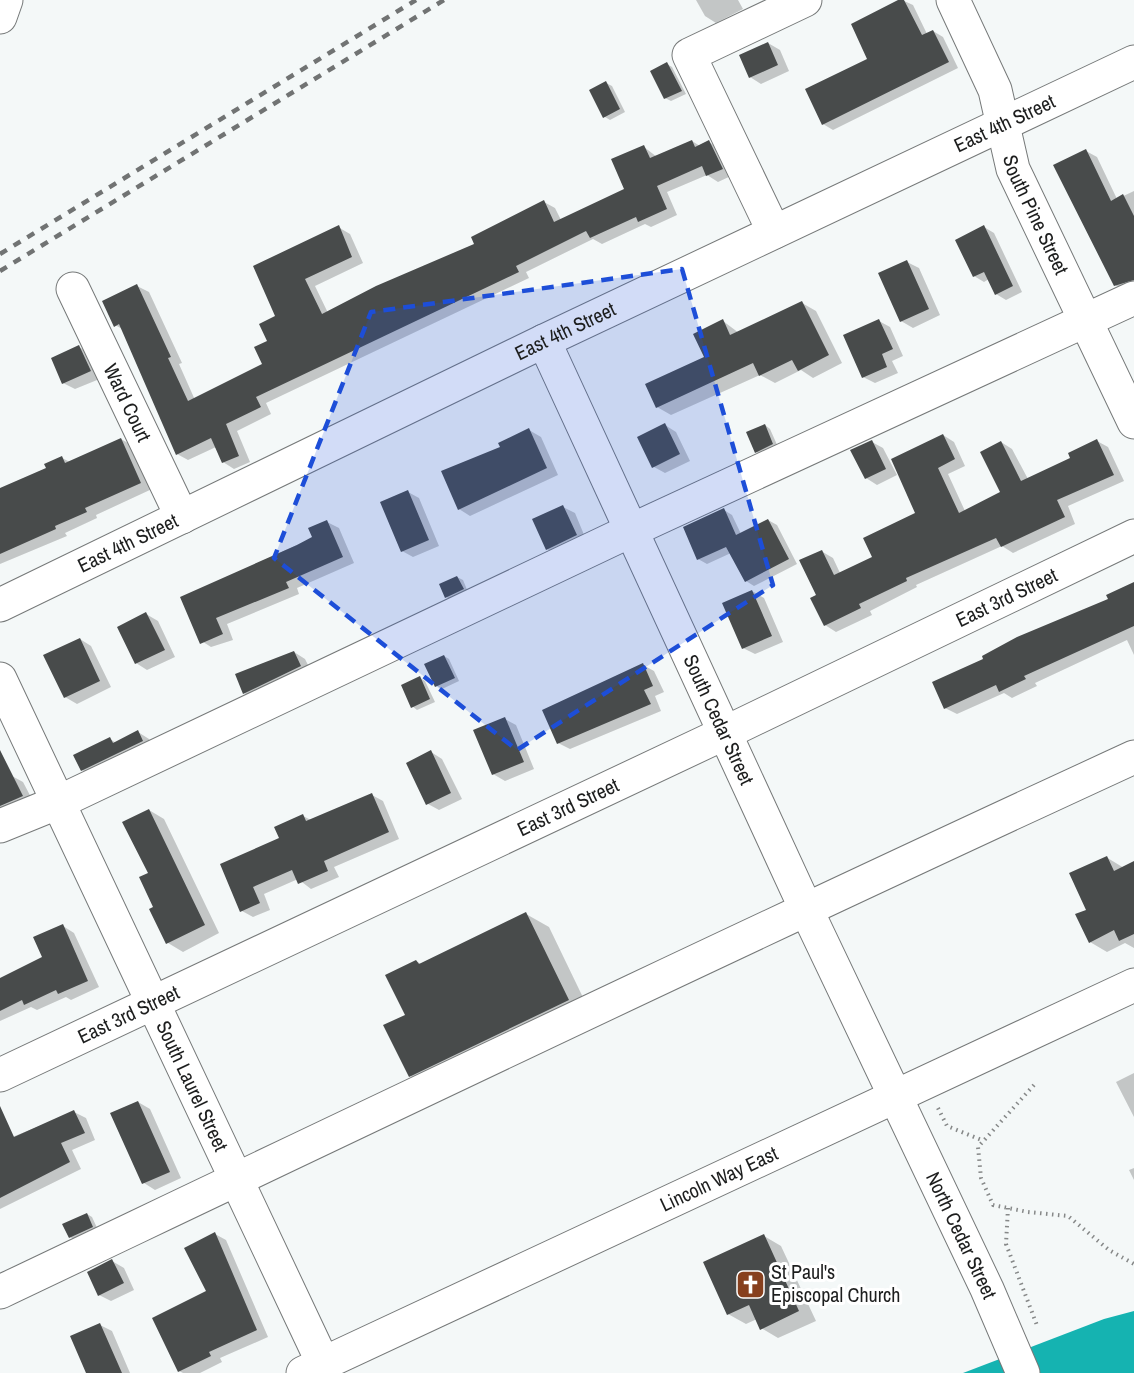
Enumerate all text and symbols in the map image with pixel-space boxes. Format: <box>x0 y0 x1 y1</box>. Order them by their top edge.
street label: East 4th Street <box>949 87 1059 158</box>
street label: South Pine Street <box>997 152 1076 279</box>
street label: East 4th Street <box>510 295 620 366</box>
street label: Ward Court <box>98 359 158 446</box>
street label: East 4th Street <box>73 507 183 578</box>
street label: East 3rd Street <box>951 561 1062 633</box>
street label: South Cedar Street <box>677 650 761 789</box>
street label: East 3rd Street <box>512 771 623 842</box>
street label: East 3rd Street <box>73 978 184 1050</box>
street label: South Laurel Street <box>150 1016 235 1156</box>
street label: Lincoln Way East <box>655 1139 782 1217</box>
street label: North Cedar Street <box>920 1167 1004 1303</box>
place label: St Paul's Episcopal Church <box>771 1258 900 1308</box>
church icon: St Paul's Episcopal Church <box>734 1268 766 1300</box>

